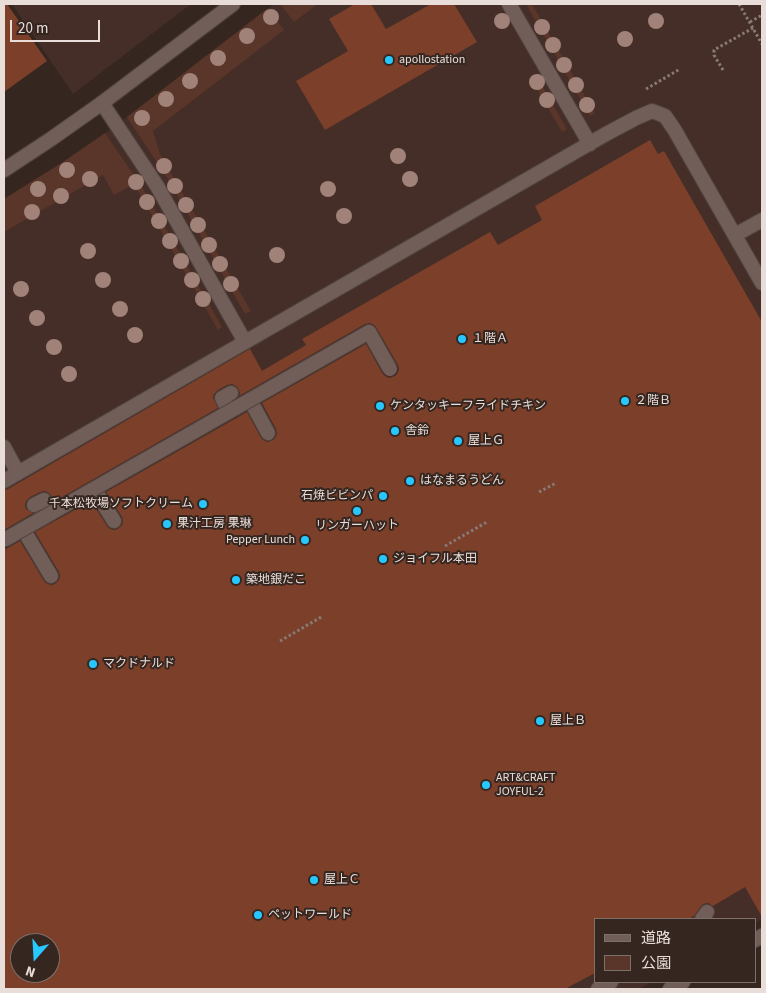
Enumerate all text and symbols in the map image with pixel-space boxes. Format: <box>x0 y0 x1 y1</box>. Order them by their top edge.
scale bar <box>12 10 102 42</box>
text: 20 m <box>18 18 48 39</box>
place label: apollostation <box>399 53 465 67</box>
marker: apollostation <box>383 54 395 66</box>
place label: １階Ａ <box>472 332 508 346</box>
marker: １階Ａ <box>456 333 468 345</box>
place label: ２階Ｂ <box>635 394 671 408</box>
marker: ２階Ｂ <box>619 395 631 407</box>
place label: ケンタッキーフライドチキン <box>390 399 546 413</box>
marker: ケンタッキーフライドチキン <box>374 400 386 412</box>
place label: 舎鈴 <box>405 424 429 438</box>
marker: 舎鈴 <box>389 425 401 437</box>
place label: 屋上Ｇ <box>468 434 504 448</box>
marker: 屋上Ｇ <box>452 435 464 447</box>
place label: はなまるうどん <box>420 474 504 488</box>
marker: はなまるうどん <box>404 475 416 487</box>
place label: 石焼ビビンパ <box>301 489 373 503</box>
marker: 石焼ビビンパ <box>377 490 389 502</box>
place label: 千本松牧場ソフトクリーム <box>49 497 193 511</box>
marker: 千本松牧場ソフトクリーム <box>197 498 209 510</box>
marker: リンガーハット <box>351 505 363 517</box>
place label: 果汁工房 果琳 <box>177 517 251 531</box>
marker: 果汁工房 果琳 <box>161 518 173 530</box>
place label: リンガーハット <box>315 519 399 533</box>
place label: Pepper Lunch <box>226 533 295 547</box>
marker: Pepper Lunch <box>299 534 311 546</box>
place label: ジョイフル本田 <box>393 552 477 566</box>
marker: ジョイフル本田 <box>377 553 389 565</box>
place label: 築地銀だこ <box>246 573 306 587</box>
marker: 築地銀だこ <box>230 574 242 586</box>
place label: マクドナルド <box>103 657 175 671</box>
marker: マクドナルド <box>87 658 99 670</box>
place label: 屋上Ｂ <box>550 714 586 728</box>
marker: 屋上Ｂ <box>534 715 546 727</box>
place label: ART&CRAFT JOYFUL-2 <box>496 771 555 799</box>
marker: ART&CRAFT JOYFUL-2 <box>480 779 492 791</box>
place label: 屋上Ｃ <box>324 873 360 887</box>
marker: 屋上Ｃ <box>308 874 320 886</box>
place label: ペットワールド <box>268 908 352 922</box>
marker: ペットワールド <box>252 909 264 921</box>
legend <box>594 918 756 983</box>
text: 道路 <box>641 928 671 949</box>
north arrow <box>10 933 60 983</box>
text: 公園 <box>641 953 671 974</box>
text: N <box>23 960 38 982</box>

